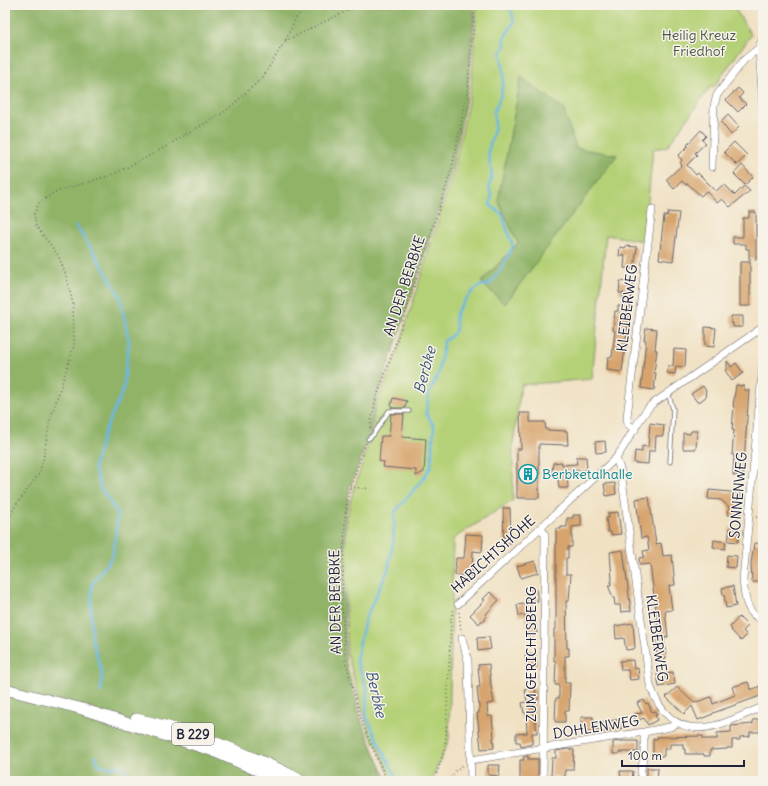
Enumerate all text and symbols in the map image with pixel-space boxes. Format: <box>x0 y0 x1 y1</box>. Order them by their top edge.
park label: Heilig Kreuz Friedhof <box>662 26 737 60</box>
street label: AN DER BERBKE <box>379 233 429 339</box>
street label: KLEIBERWEG <box>613 263 641 353</box>
water label: Berbke <box>409 343 440 395</box>
street label: SONNENWEG <box>725 451 751 539</box>
building icon: Berbketalhalle <box>517 463 539 485</box>
place label: Berbketalhalle <box>542 465 632 483</box>
street label: HABICHTSHÖHE <box>447 511 539 597</box>
street label: AN DER BERBKE <box>325 550 345 654</box>
street label: ZUM GERICHTSBERG <box>522 586 540 722</box>
street label: KLEIBERWEG <box>642 593 672 683</box>
water label: Berbke <box>362 668 391 720</box>
street label: DOHLENWEG <box>552 711 640 743</box>
road number: B 229 <box>172 723 214 745</box>
scale bar <box>622 742 744 768</box>
text: 100 m <box>628 748 662 763</box>

